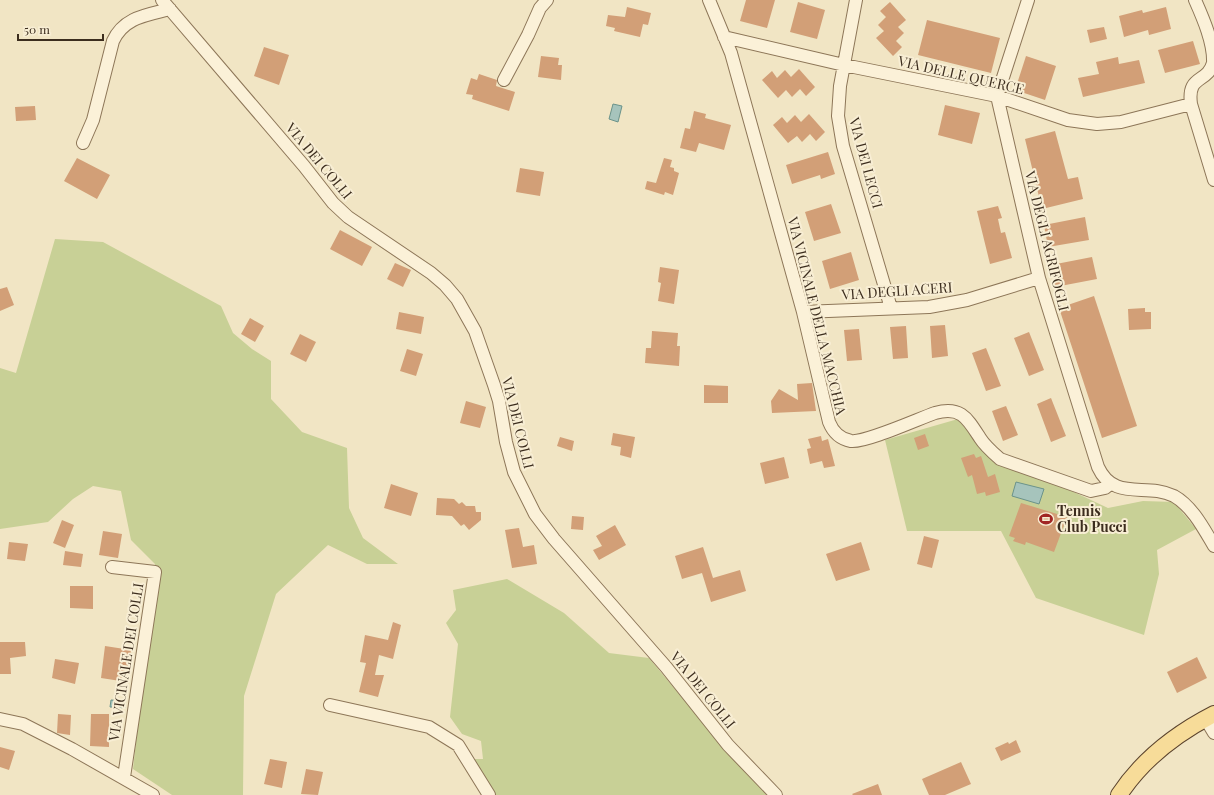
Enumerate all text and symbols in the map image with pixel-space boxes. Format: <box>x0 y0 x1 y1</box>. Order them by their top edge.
scale bar <box>18 16 103 42</box>
text: 50 m <box>24 21 50 37</box>
street label: VIA DELLE QUERCE <box>895 51 1026 98</box>
street label: VIA DEI LECCI <box>845 114 888 211</box>
street label: VIA DEI COLLI <box>281 118 357 203</box>
street label: VIA DEGLI AGRIFOGLI <box>1021 168 1074 313</box>
street label: VIA VICINALE DELLA MACCHIA <box>783 214 851 417</box>
street label: VIA DEGLI ACERI <box>840 277 953 304</box>
street label: VIA DEI COLLI <box>498 374 539 471</box>
place label: Tennis Club Pucci <box>1057 501 1128 536</box>
sports icon: Tennis Club Pucci <box>1038 511 1054 527</box>
street label: VIA VICINALE DEI COLLI <box>103 581 147 743</box>
street label: VIA DEI COLLI <box>666 647 740 732</box>

